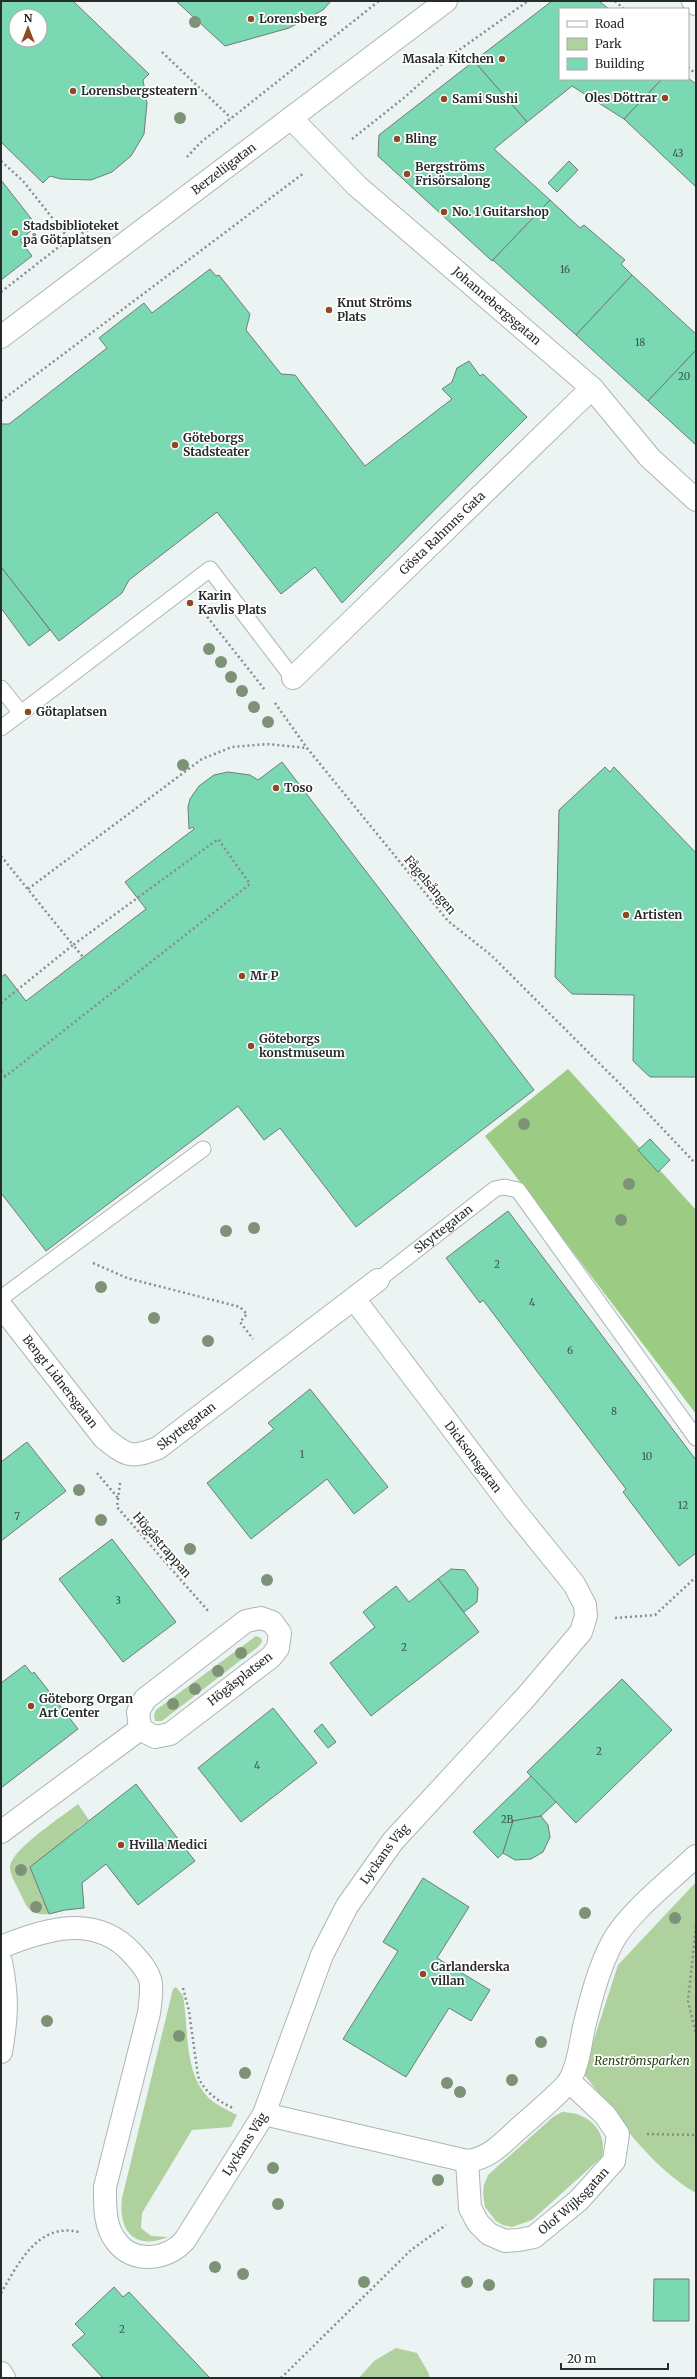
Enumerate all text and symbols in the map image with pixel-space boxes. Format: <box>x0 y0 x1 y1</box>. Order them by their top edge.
north arrow <box>8 8 48 48</box>
legend <box>559 8 689 80</box>
text: N <box>24 11 33 25</box>
place label: Lorensberg <box>259 11 327 26</box>
marker: Lorensberg <box>246 14 256 24</box>
text: Road <box>595 16 624 31</box>
text: Park <box>595 36 622 51</box>
place label: Masala Kitchen <box>402 51 494 66</box>
marker: Masala Kitchen <box>497 54 507 64</box>
text: Building <box>595 56 645 71</box>
place label: Lorensbergsteatern <box>81 83 198 98</box>
marker: Lorensbergsteatern <box>68 86 78 96</box>
place label: Oles Döttrar <box>585 90 657 105</box>
place label: Sami Sushi <box>452 91 518 106</box>
marker: Oles Döttrar <box>660 93 670 103</box>
marker: Sami Sushi <box>439 94 449 104</box>
place label: Bling <box>405 131 437 146</box>
marker: Bling <box>392 134 402 144</box>
street label: Berzeliigatan <box>188 139 259 198</box>
house number: 43 <box>672 147 684 160</box>
place label: Bergströms Frisörsalong <box>415 159 491 188</box>
marker: Bergströms Frisörsalong <box>402 169 412 179</box>
place label: No. 1 Guitarshop <box>452 204 549 219</box>
marker: No. 1 Guitarshop <box>439 207 449 217</box>
place label: Stadsbiblioteket på Götaplatsen <box>23 218 119 247</box>
marker: Stadsbiblioteket på Götaplatsen <box>10 228 20 238</box>
street label: Johannebergsgatan <box>449 263 544 348</box>
house number: 16 <box>560 263 570 276</box>
place label: Knut Ströms Plats <box>337 295 412 324</box>
marker: Knut Ströms Plats <box>324 305 334 315</box>
house number: 18 <box>635 336 645 349</box>
house number: 20 <box>678 370 690 383</box>
place label: Göteborgs Stadsteater <box>183 430 250 459</box>
marker: Göteborgs Stadsteater <box>170 440 180 450</box>
street label: Gösta Rahmns Gata <box>396 487 488 578</box>
place label: Karin Kavlis Plats <box>198 588 267 617</box>
marker: Karin Kavlis Plats <box>185 598 195 608</box>
place label: Götaplatsen <box>36 704 107 719</box>
marker: Götaplatsen <box>23 707 33 717</box>
place label: Toso <box>284 780 313 795</box>
marker: Toso <box>271 783 281 793</box>
street label: Fågelsången <box>401 852 459 917</box>
place label: Artisten <box>633 907 682 922</box>
marker: Artisten <box>621 910 631 920</box>
place label: Mr P <box>250 968 279 983</box>
marker: Mr P <box>237 971 247 981</box>
place label: Göteborgs konstmuseum <box>259 1031 345 1060</box>
marker: Göteborgs konstmuseum <box>246 1041 256 1051</box>
street label: Skyttegatan <box>411 1201 475 1256</box>
house number: 2 <box>494 1258 500 1271</box>
house number: 4 <box>529 1296 535 1309</box>
street label: Bengt Lidnersgatan <box>20 1332 101 1431</box>
house number: 6 <box>567 1344 573 1357</box>
street label: Skyttegatan <box>154 1399 219 1453</box>
house number: 8 <box>611 1405 617 1418</box>
street label: Dicksonsgatan <box>442 1418 505 1495</box>
house number: 1 <box>300 1448 305 1461</box>
house number: 10 <box>642 1450 652 1463</box>
house number: 12 <box>678 1499 688 1512</box>
street label: Högåstrappan <box>130 1509 195 1580</box>
house number: 7 <box>14 1510 20 1523</box>
house number: 3 <box>115 1594 121 1607</box>
house number: 2 <box>401 1641 407 1654</box>
street label: Högåsplatsen <box>204 1649 275 1709</box>
place label: Göteborg Organ Art Center <box>38 1691 133 1720</box>
marker: Göteborg Organ Art Center <box>26 1701 36 1711</box>
house number: 2 <box>596 1745 602 1758</box>
house number: 4 <box>254 1759 260 1772</box>
house number: 2B <box>501 1813 514 1826</box>
street label: Lyckans Väg <box>357 1820 413 1887</box>
place label: Hvilla Medici <box>129 1837 207 1852</box>
marker: Hvilla Medici <box>116 1840 126 1850</box>
place label: Carlanderska villan <box>430 1959 510 1988</box>
marker: Carlanderska villan <box>418 1969 428 1979</box>
park label: Renströmsparken <box>594 2053 690 2068</box>
street label: Lyckans Väg <box>219 2109 271 2178</box>
street label: Olof Wijksgatan <box>535 2164 612 2238</box>
house number: 2 <box>119 2323 125 2336</box>
scale bar <box>561 2345 668 2371</box>
text: 20 m <box>567 2351 596 2366</box>

